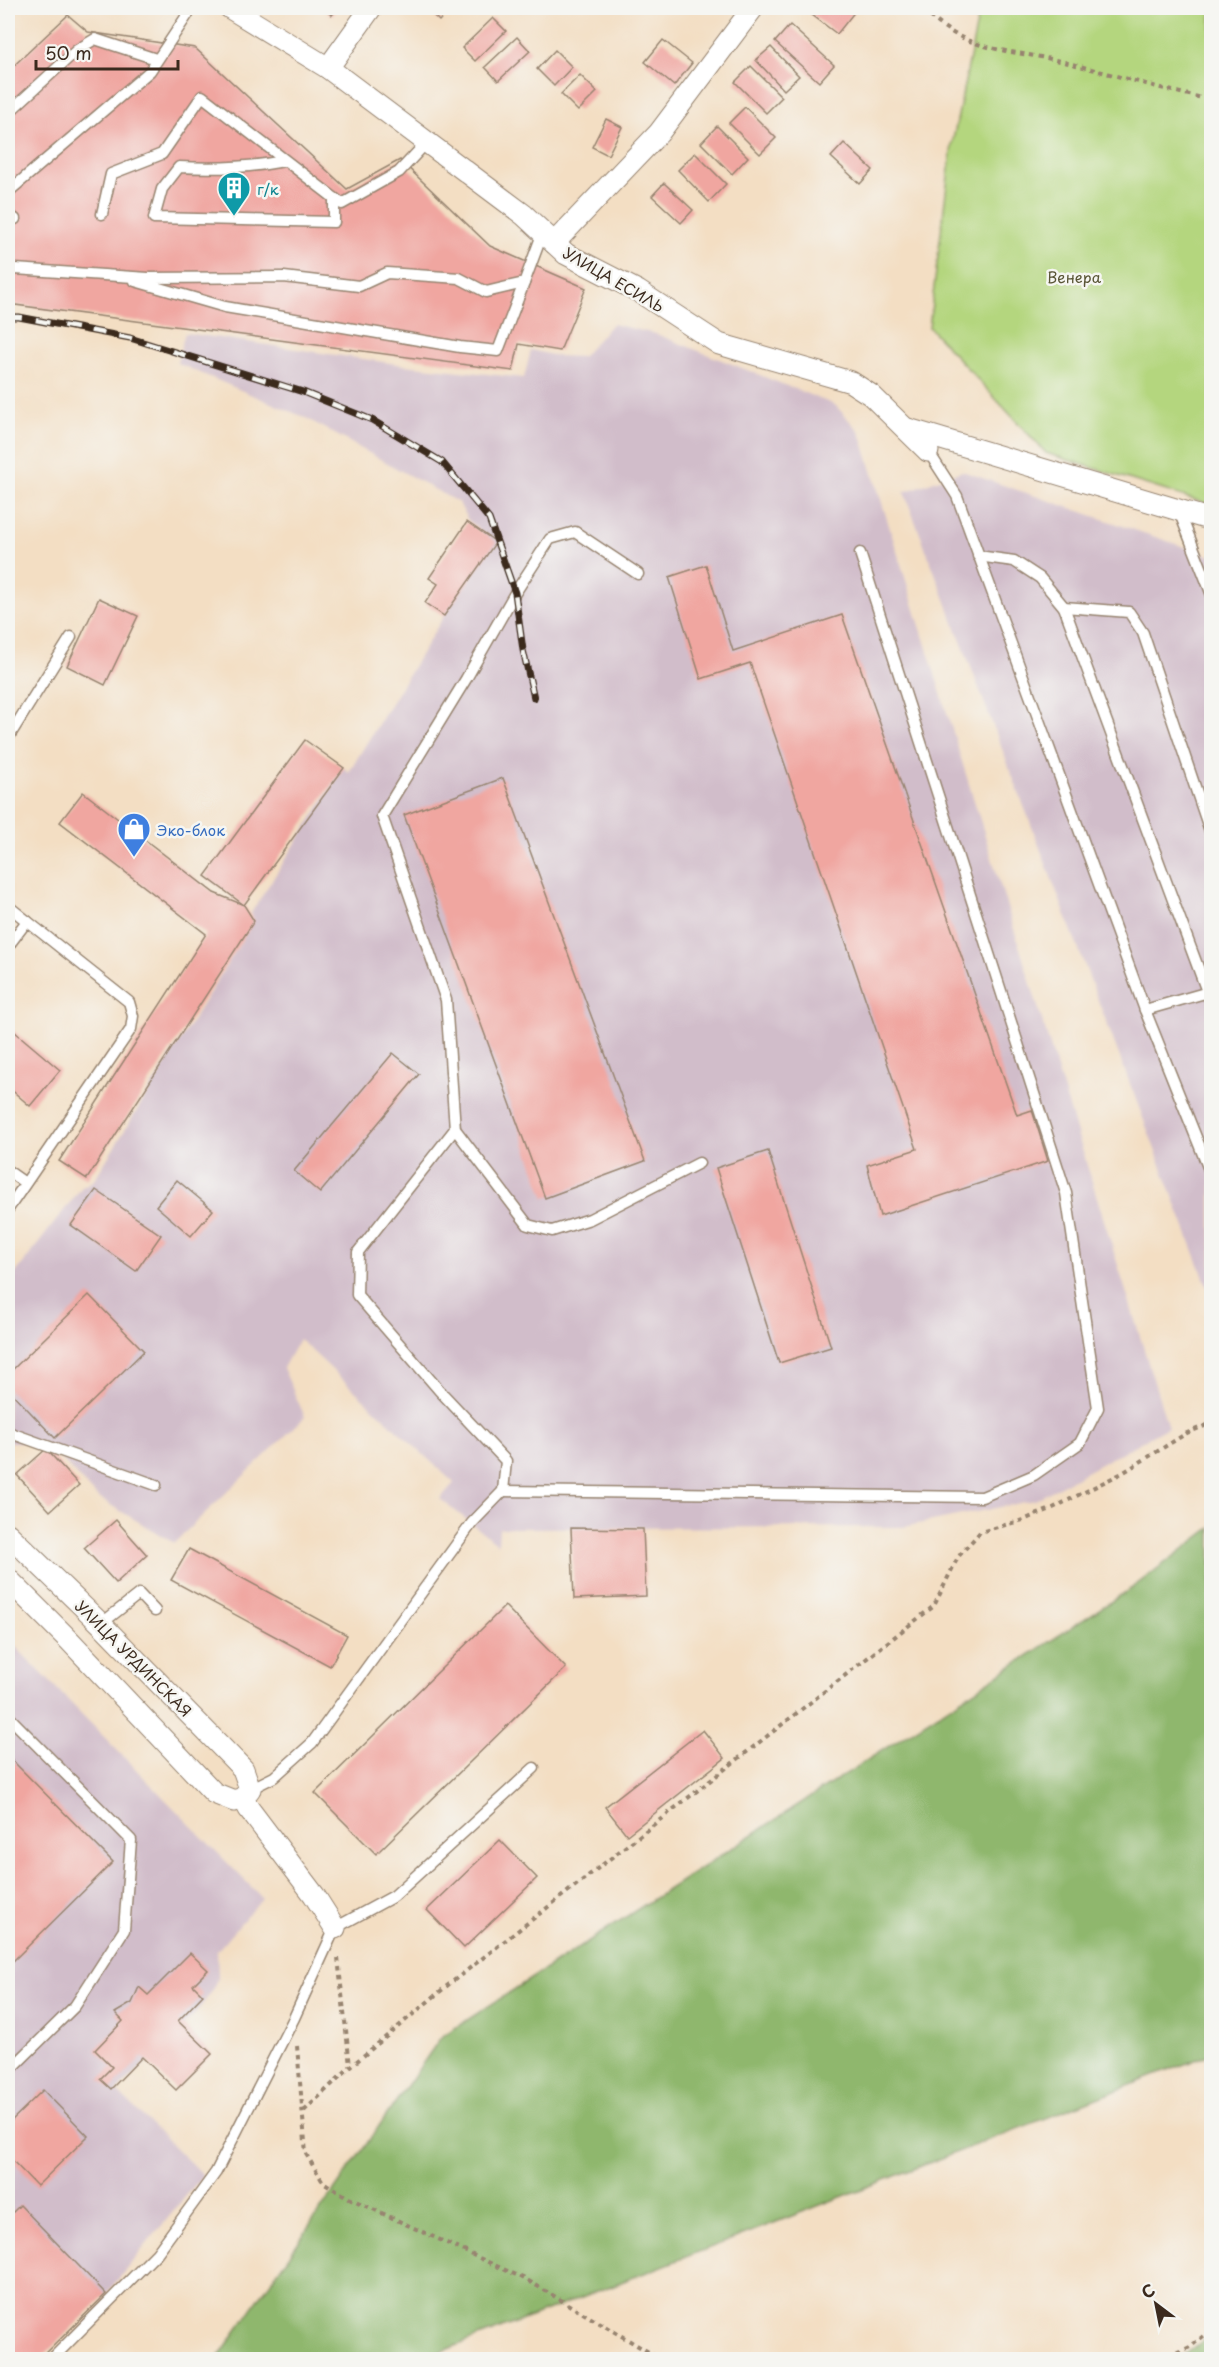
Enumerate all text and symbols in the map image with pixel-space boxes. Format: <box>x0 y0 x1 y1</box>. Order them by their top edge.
scale bar <box>36 33 178 71</box>
text: 50 m <box>45 39 92 66</box>
building icon: г/к <box>216 170 252 217</box>
place label: г/к <box>257 177 279 200</box>
street label: УЛИЦА ЕСИЛЬ <box>559 241 669 317</box>
park label: Венера <box>1047 265 1102 288</box>
shop icon: Эко-блок <box>116 811 152 858</box>
place label: Эко-блок <box>156 818 225 841</box>
street label: УЛИЦА УРДИНСКАЯ <box>71 1595 197 1721</box>
north arrow <box>1126 2274 1186 2334</box>
text: С <box>1136 2277 1159 2304</box>

